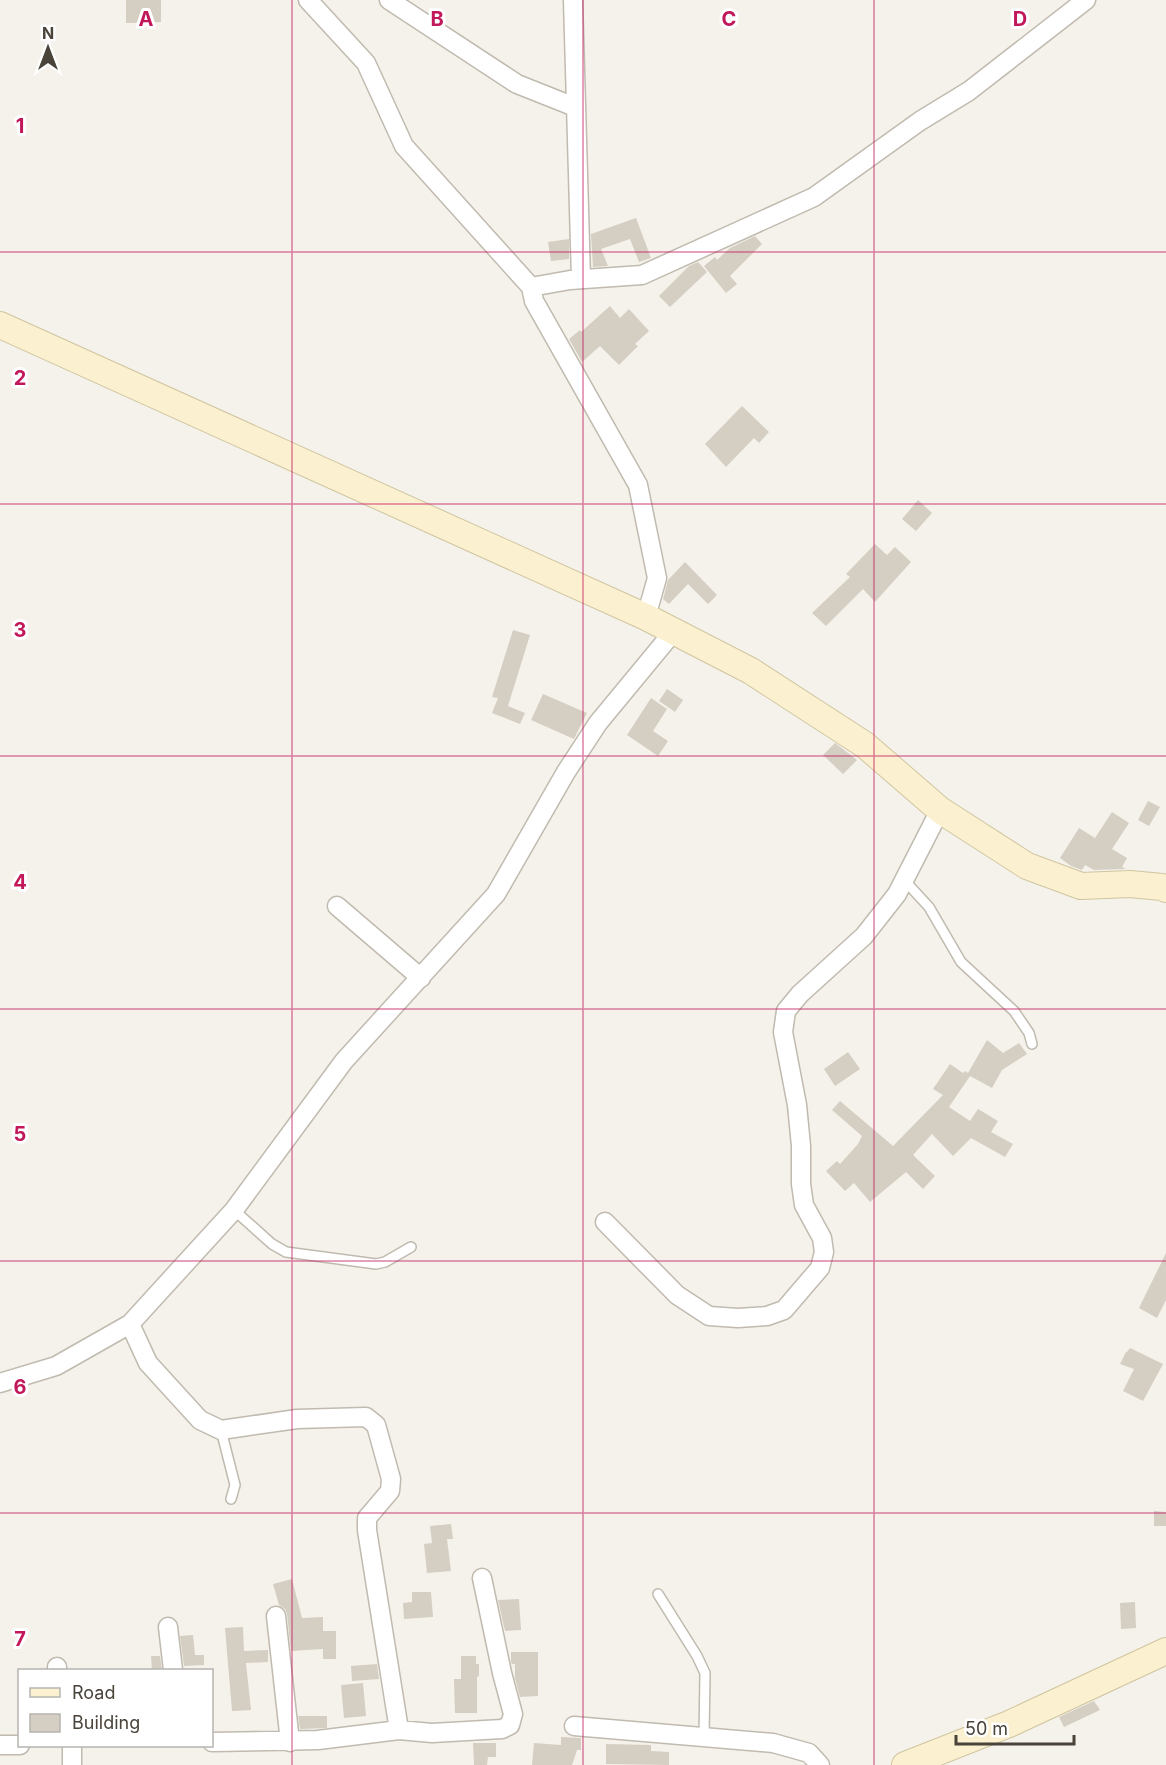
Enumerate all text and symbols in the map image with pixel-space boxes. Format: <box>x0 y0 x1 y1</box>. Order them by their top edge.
text: A <box>139 7 154 31</box>
text: B <box>430 7 444 31</box>
text: C <box>722 7 736 31</box>
text: D <box>1013 7 1027 31</box>
north arrow <box>18 18 78 78</box>
text: N <box>42 23 54 43</box>
text: 1 <box>16 114 24 138</box>
text: 2 <box>14 366 26 390</box>
text: 3 <box>14 618 26 642</box>
text: 4 <box>13 870 27 894</box>
text: 5 <box>14 1122 26 1146</box>
text: 6 <box>14 1375 27 1399</box>
text: 7 <box>14 1627 26 1651</box>
legend <box>18 1669 213 1747</box>
text: Road <box>72 1682 115 1703</box>
scale bar <box>956 1708 1074 1746</box>
text: Building <box>72 1712 140 1733</box>
text: 50 m <box>965 1718 1008 1739</box>

